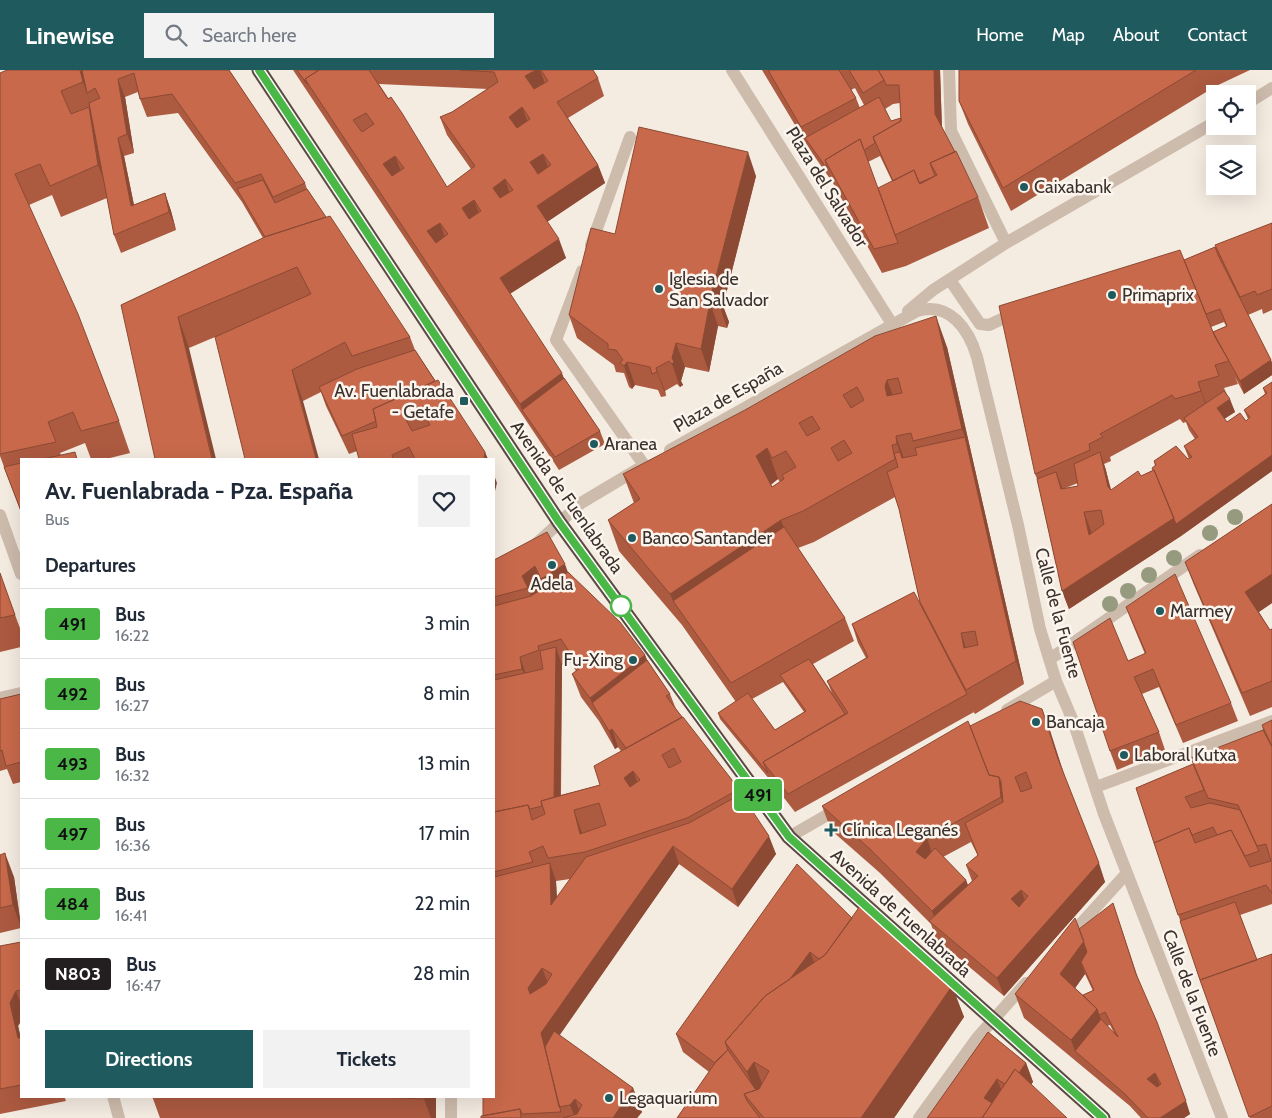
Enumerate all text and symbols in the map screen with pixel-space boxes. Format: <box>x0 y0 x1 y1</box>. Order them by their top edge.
search box <box>144 13 494 58</box>
text: Linewise <box>25 21 114 50</box>
icon: search <box>162 21 190 49</box>
text: Search here <box>202 24 297 47</box>
text: Home <box>976 24 1024 46</box>
text: Map <box>1052 24 1085 46</box>
text: About <box>1113 24 1159 46</box>
text: Contact <box>1187 24 1247 46</box>
map controls <box>1206 85 1256 195</box>
button: locate <box>1206 85 1256 135</box>
street label: Plaza del Salvador <box>781 123 873 252</box>
button: layers <box>1206 145 1256 195</box>
place label: Caixabank <box>1034 176 1112 198</box>
marker: Caixabank <box>1018 181 1030 193</box>
place label: Iglesia de San Salvador <box>669 268 769 311</box>
marker: Iglesia de San Salvador <box>653 283 665 295</box>
place label: Primaprix <box>1122 284 1195 306</box>
marker: Primaprix <box>1106 289 1118 301</box>
street label: Plaza de España <box>670 357 787 437</box>
place label: Av. Fuenlabrada - Getafe <box>334 380 454 423</box>
marker: Av. Fuenlabrada - Getafe <box>458 395 470 407</box>
street label: Avenida de Fuenlabrada <box>506 416 628 578</box>
place label: Aranea <box>604 433 658 455</box>
marker: Aranea <box>588 438 600 450</box>
button: heart <box>418 475 470 527</box>
text: Av. Fuenlabrada - Pza. España <box>45 476 353 505</box>
text: Bus <box>45 510 69 529</box>
place label: Banco Santander <box>642 527 772 549</box>
marker: Banco Santander <box>626 532 638 544</box>
street label: Calle de la Fuente <box>1030 545 1086 681</box>
text: Departures <box>45 554 136 577</box>
marker: Adela <box>546 559 558 571</box>
place label: Adela <box>531 573 574 595</box>
unlabelled marker <box>610 595 632 617</box>
place label: Marmey <box>1170 600 1233 622</box>
text: Bus <box>115 603 145 626</box>
marker: Marmey <box>1154 605 1166 617</box>
text: 3 min <box>424 612 470 635</box>
text: 491 <box>59 613 86 635</box>
text: 16:22 <box>115 626 149 645</box>
place label: Fu-Xing <box>564 649 624 671</box>
marker: Fu-Xing <box>627 654 639 666</box>
text: Bus <box>115 673 145 696</box>
text: 8 min <box>423 682 470 705</box>
text: 492 <box>57 683 88 705</box>
text: 16:27 <box>115 696 149 715</box>
place label: Bancaja <box>1046 711 1105 733</box>
marker: Bancaja <box>1030 716 1042 728</box>
text: Bus <box>115 743 145 766</box>
place label: Laboral Kutxa <box>1134 744 1237 766</box>
marker: Laboral Kutxa <box>1118 749 1130 761</box>
text: 13 min <box>418 752 470 775</box>
text: 493 <box>57 753 88 775</box>
text: 16:32 <box>115 766 150 785</box>
line badge: 491 <box>729 779 787 811</box>
text: 491 <box>744 784 772 806</box>
text: Bus <box>115 813 145 836</box>
place label: Clínica Leganés <box>842 819 958 841</box>
text: 17 min <box>419 822 470 845</box>
text: 497 <box>57 823 88 845</box>
marker: Clínica Leganés <box>824 823 838 837</box>
text: 16:36 <box>115 836 150 855</box>
street label: Avenida de Fuenlabrada <box>826 844 976 982</box>
text: Bus <box>115 883 145 906</box>
text: 22 min <box>415 892 470 915</box>
text: 484 <box>56 893 89 915</box>
text: 16:41 <box>115 906 147 925</box>
street label: Calle de la Fuente <box>1158 926 1226 1060</box>
text: Bus <box>126 953 156 976</box>
text: 28 min <box>413 962 470 985</box>
text: N803 <box>55 963 101 985</box>
text: 16:47 <box>126 976 161 995</box>
button: Directions <box>45 1030 253 1088</box>
button: Tickets <box>263 1030 470 1088</box>
place label: Legaquarium <box>619 1087 717 1109</box>
marker: Legaquarium <box>603 1092 615 1104</box>

